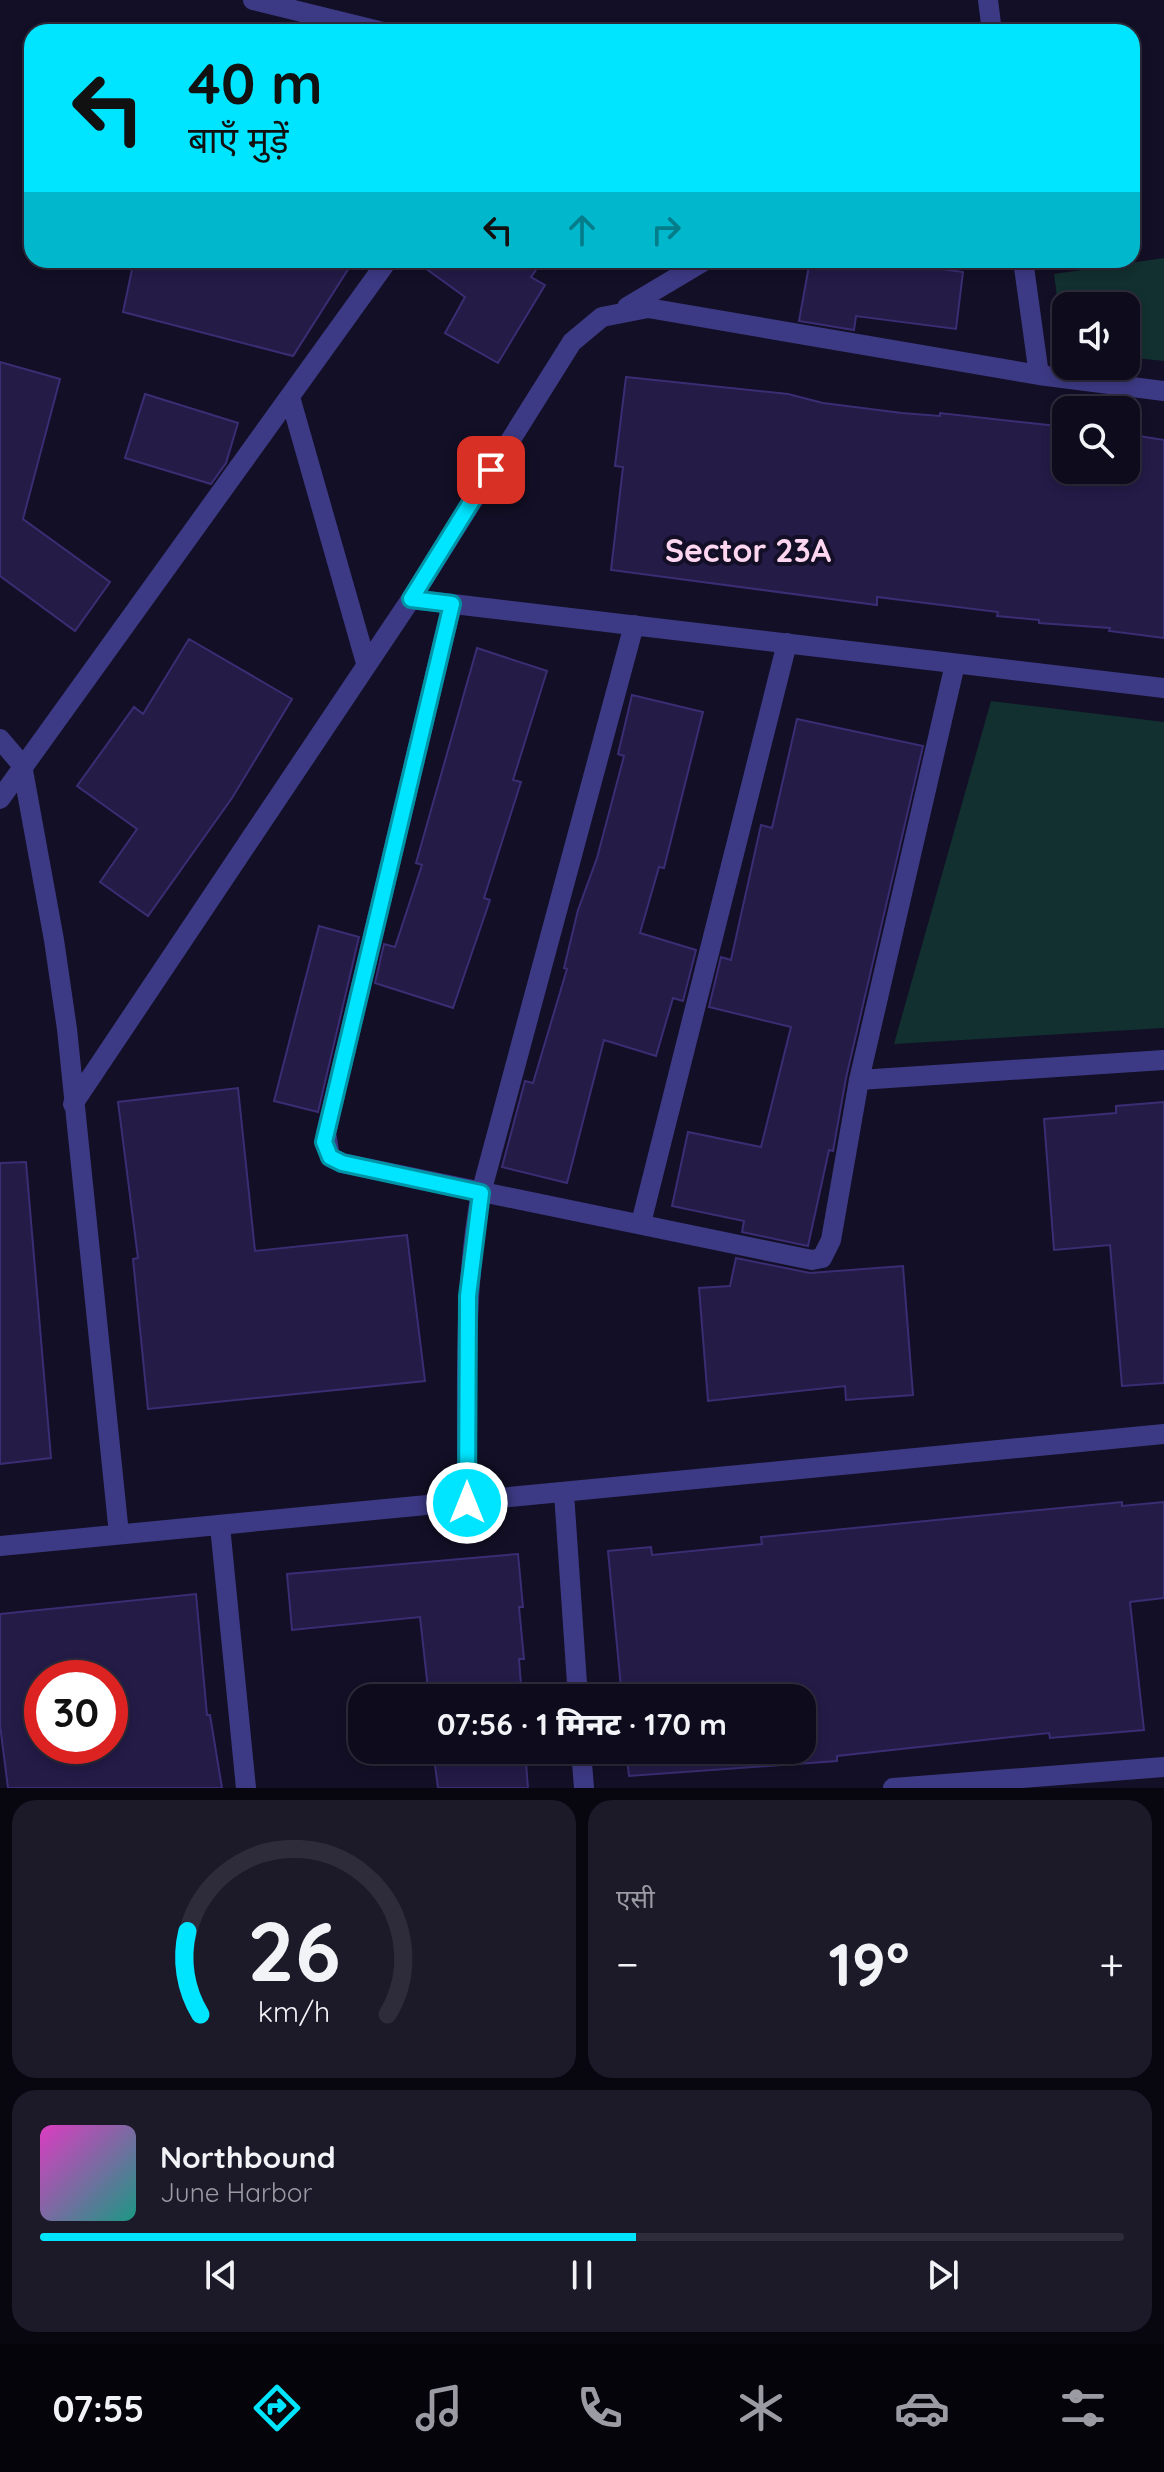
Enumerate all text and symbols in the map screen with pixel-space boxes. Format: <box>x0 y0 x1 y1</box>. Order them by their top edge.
text: 40 m <box>188 48 323 118</box>
icon: left <box>56 56 160 160</box>
text: बाएँ मुड़ें <box>188 117 288 162</box>
icon: left <box>476 208 520 252</box>
icon: ahead <box>560 208 604 252</box>
icon: right <box>644 208 688 252</box>
map controls <box>1052 292 1140 484</box>
button: sound <box>1052 292 1140 380</box>
button: search <box>1052 396 1140 484</box>
pin <box>457 436 525 504</box>
icon: arrive <box>469 448 513 492</box>
district label: Sector 23A <box>665 530 832 570</box>
position arrow <box>425 1461 509 1545</box>
speed limit sign: 30 <box>24 1660 128 1764</box>
text: 07:56 · 1 मिनट · 170 m <box>437 1705 727 1743</box>
text: एसी <box>616 1882 655 1915</box>
text: 26 <box>247 1898 341 2002</box>
text: 19° <box>829 1926 910 2001</box>
text: − <box>616 1936 639 1991</box>
text: + <box>1099 1936 1124 1991</box>
text: km/h <box>258 1993 330 2029</box>
text: Northbound <box>160 2138 336 2176</box>
text: June Harbor <box>160 2176 312 2209</box>
icon: previous <box>199 2253 243 2297</box>
icon: pause <box>560 2253 604 2297</box>
icon: next <box>921 2253 965 2297</box>
icon: directions <box>249 2380 305 2436</box>
icon: music <box>411 2380 467 2436</box>
icon: phone <box>572 2380 628 2436</box>
icon: climate <box>733 2380 789 2436</box>
icon: car <box>894 2380 950 2436</box>
icon: filters <box>1055 2380 1111 2436</box>
text: 07:55 <box>53 2386 144 2431</box>

